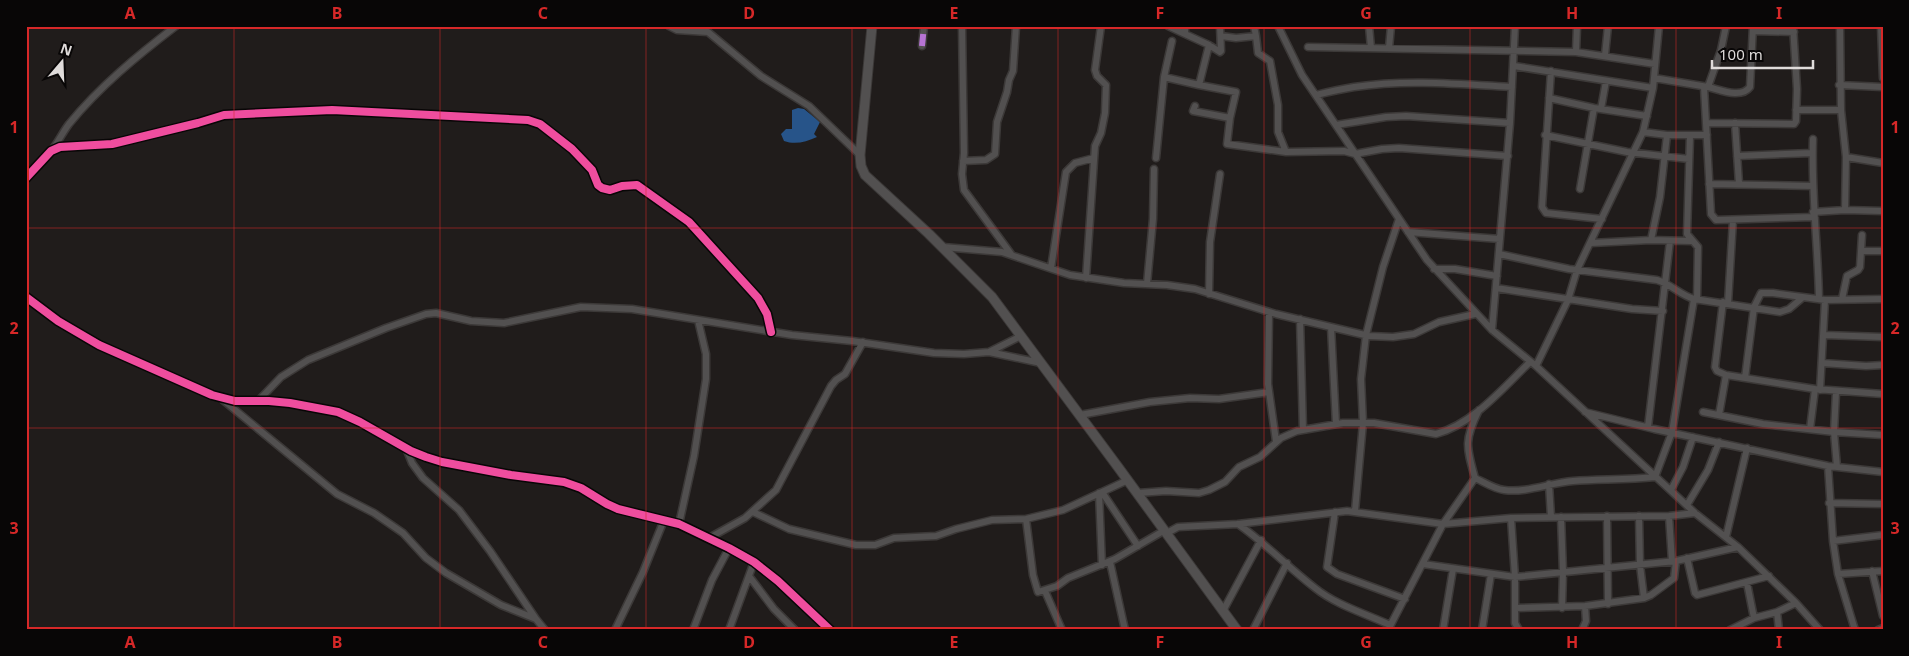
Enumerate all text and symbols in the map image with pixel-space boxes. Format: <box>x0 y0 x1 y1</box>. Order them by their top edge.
text: A <box>124 2 136 24</box>
text: B <box>332 2 342 24</box>
text: C <box>538 2 548 24</box>
text: D <box>743 2 755 24</box>
text: E <box>950 2 959 24</box>
text: F <box>1156 2 1164 24</box>
text: G <box>1360 2 1372 24</box>
text: H <box>1566 2 1578 24</box>
text: I <box>1776 2 1782 24</box>
north arrow <box>38 38 88 88</box>
text: N <box>58 38 75 60</box>
scale bar <box>1712 38 1813 70</box>
text: 100 m <box>1719 44 1763 64</box>
text: 1 <box>9 116 19 138</box>
text: 1 <box>1890 116 1900 138</box>
text: 2 <box>9 317 19 339</box>
text: 2 <box>1890 317 1900 339</box>
text: 3 <box>9 517 19 539</box>
text: 3 <box>1890 517 1900 539</box>
text: A <box>124 631 136 653</box>
text: B <box>332 631 342 653</box>
text: C <box>538 631 548 653</box>
text: D <box>743 631 755 653</box>
text: E <box>950 631 959 653</box>
text: F <box>1156 631 1164 653</box>
text: G <box>1360 631 1372 653</box>
text: H <box>1566 631 1578 653</box>
text: I <box>1776 631 1782 653</box>

